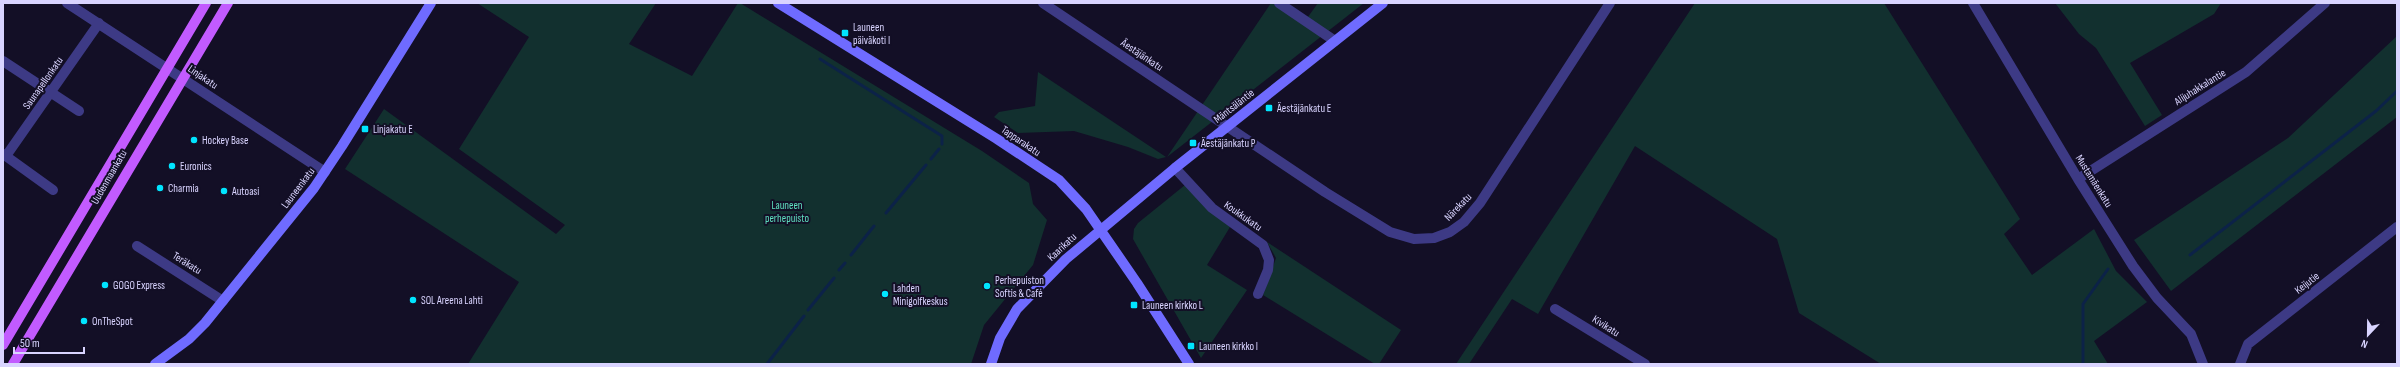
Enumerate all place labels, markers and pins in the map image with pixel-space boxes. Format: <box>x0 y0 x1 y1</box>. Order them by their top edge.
place label: Launeen päiväkoti I <box>853 21 890 47</box>
marker: Launeen päiväkoti I <box>840 28 850 38</box>
place label: Äestäjänkatu E <box>1276 102 1331 115</box>
marker: Äestäjänkatu E <box>1264 103 1274 113</box>
place label: Linjakatu E <box>373 123 413 136</box>
marker: Linjakatu E <box>360 124 370 134</box>
place label: Hockey Base <box>202 134 248 147</box>
marker: Hockey Base <box>189 135 199 145</box>
place label: Äestäjänkatu P <box>1200 137 1256 150</box>
marker: Äestäjänkatu P <box>1188 138 1198 148</box>
place label: Euronics <box>180 160 212 173</box>
marker: Euronics <box>167 161 177 171</box>
place label: Charmia <box>168 182 199 195</box>
marker: Charmia <box>155 183 165 193</box>
place label: Autoasi <box>231 185 259 198</box>
marker: Autoasi <box>219 186 229 196</box>
place label: Perhepuiston Softis & Café <box>995 274 1044 300</box>
place label: GOGO Express <box>113 279 165 292</box>
marker: GOGO Express <box>100 280 110 290</box>
marker: Perhepuiston Softis & Café <box>982 281 992 291</box>
place label: Lahden Minigolfkeskus <box>893 282 948 308</box>
marker: Lahden Minigolfkeskus <box>880 289 890 299</box>
place label: SOL Areena Lahti <box>421 294 483 307</box>
marker: SOL Areena Lahti <box>408 295 418 305</box>
place label: Launeen kirkko L <box>1142 299 1203 312</box>
marker: Launeen kirkko L <box>1129 300 1139 310</box>
place label: OnTheSpot <box>92 315 133 328</box>
marker: OnTheSpot <box>79 316 89 326</box>
place label: Launeen kirkko I <box>1199 340 1258 353</box>
marker: Launeen kirkko I <box>1186 341 1196 351</box>

